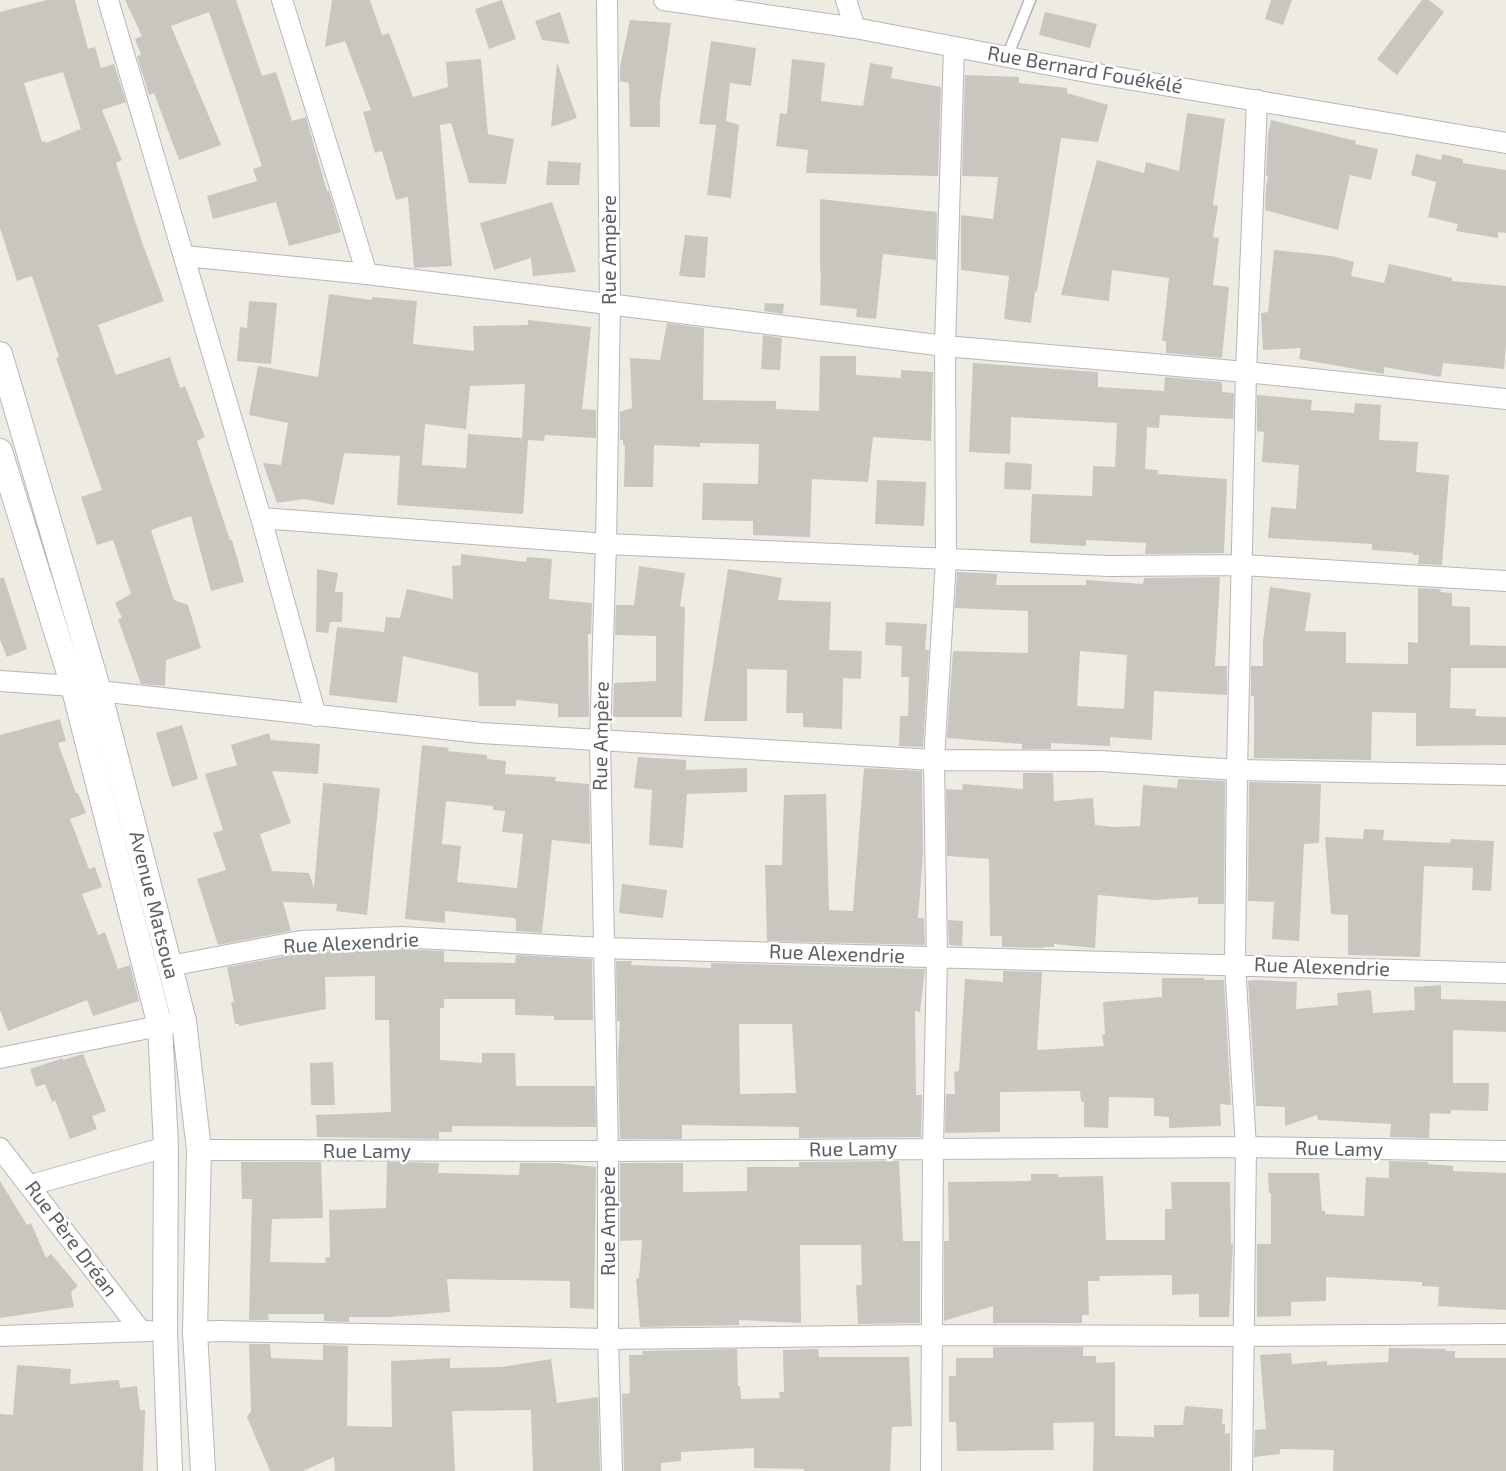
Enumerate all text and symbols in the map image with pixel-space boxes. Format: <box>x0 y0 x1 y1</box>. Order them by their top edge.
street label: Rue Bernard Fouékélé <box>986 41 1184 99</box>
street label: Rue Ampère <box>597 195 621 305</box>
street label: Rue Ampère <box>588 681 614 791</box>
street label: Avenue Matsoua <box>124 829 184 981</box>
street label: Rue Alexendrie <box>282 927 420 959</box>
street label: Rue Alexendrie <box>769 940 905 968</box>
street label: Rue Alexendrie <box>1254 953 1390 981</box>
street label: Rue Lamy <box>809 1136 897 1162</box>
street label: Rue Lamy <box>1295 1136 1383 1162</box>
street label: Rue Lamy <box>323 1139 411 1163</box>
street label: Rue Ampère <box>596 1166 620 1276</box>
street label: Rue Père Dréan <box>20 1176 122 1302</box>

